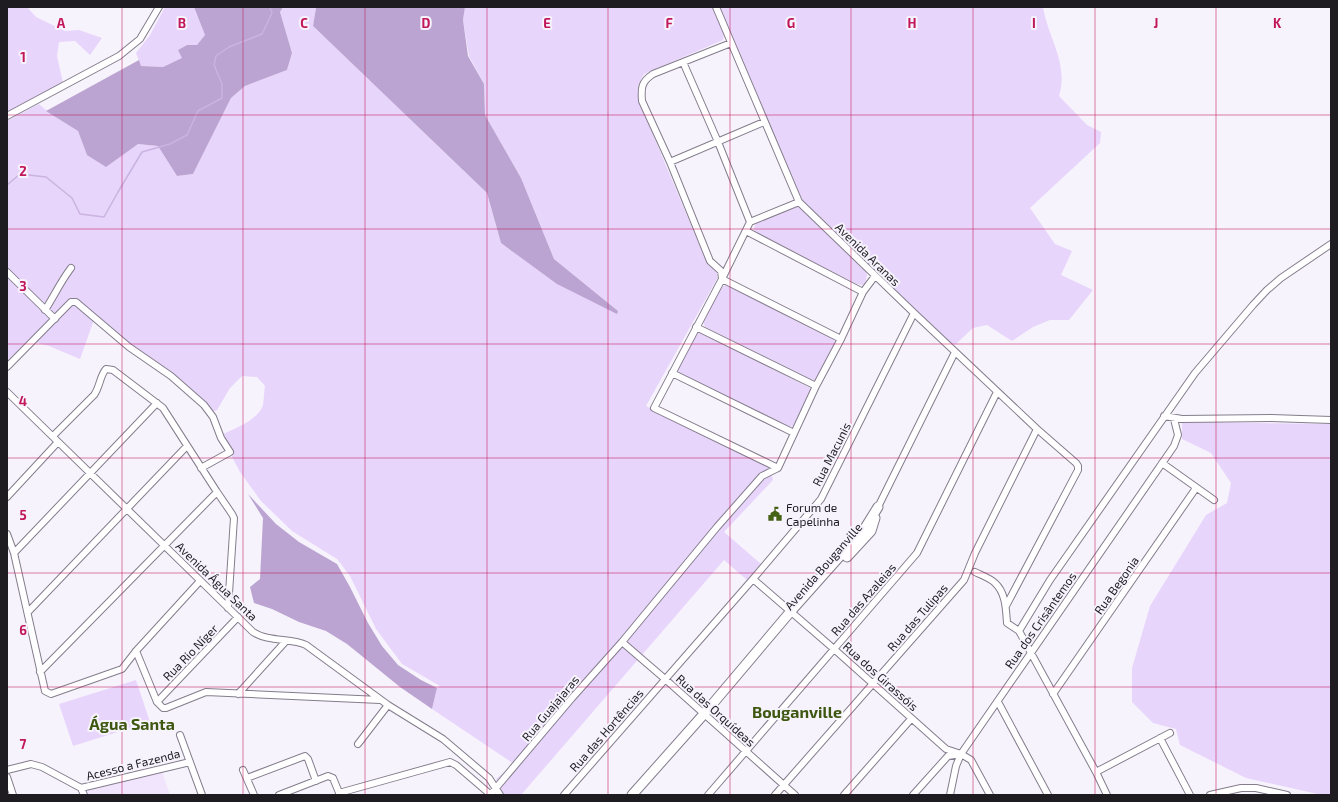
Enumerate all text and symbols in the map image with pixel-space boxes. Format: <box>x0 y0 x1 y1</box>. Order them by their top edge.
text: A <box>57 15 66 31</box>
text: B <box>178 15 186 31</box>
text: C <box>300 15 308 31</box>
text: D <box>422 15 431 31</box>
text: E <box>543 15 551 31</box>
text: F <box>665 15 673 31</box>
text: G <box>787 15 795 31</box>
text: H <box>908 15 917 31</box>
text: I <box>1032 15 1036 31</box>
text: J <box>1154 15 1158 31</box>
text: K <box>1273 15 1282 31</box>
text: 1 <box>20 49 26 65</box>
text: 2 <box>19 163 27 179</box>
street label: Avenida Aranas <box>833 220 903 288</box>
text: 3 <box>19 278 27 294</box>
text: 4 <box>19 393 27 409</box>
street label: Rua Macunis <box>809 420 853 488</box>
place label: Forum de Capelinha <box>786 500 840 528</box>
public building icon: Forum de Capelinha <box>767 506 783 522</box>
text: 5 <box>19 507 27 523</box>
street label: Avenida Bouganville <box>782 520 864 612</box>
street label: Avenida Água Santa <box>173 539 261 623</box>
street label: Rua Begonia <box>1091 553 1141 617</box>
street label: Rua das Azaleias <box>828 560 898 638</box>
street label: Rua dos Crisântemos <box>1001 569 1079 671</box>
street label: Rua das Tulipas <box>884 581 950 653</box>
street label: Rua Rio Níger <box>160 621 220 683</box>
text: 6 <box>19 622 27 638</box>
street label: Rua dos Girassóis <box>841 639 921 713</box>
street label: Rua das Orquídeas <box>674 671 758 749</box>
street label: Rua Guajajaras <box>519 672 582 744</box>
street label: Rua das Hortências <box>566 686 646 774</box>
district label: Bouganville <box>752 702 842 721</box>
district label: Água Santa <box>89 714 175 733</box>
text: 7 <box>20 736 27 752</box>
street label: Acesso a Fazenda <box>85 746 181 782</box>

